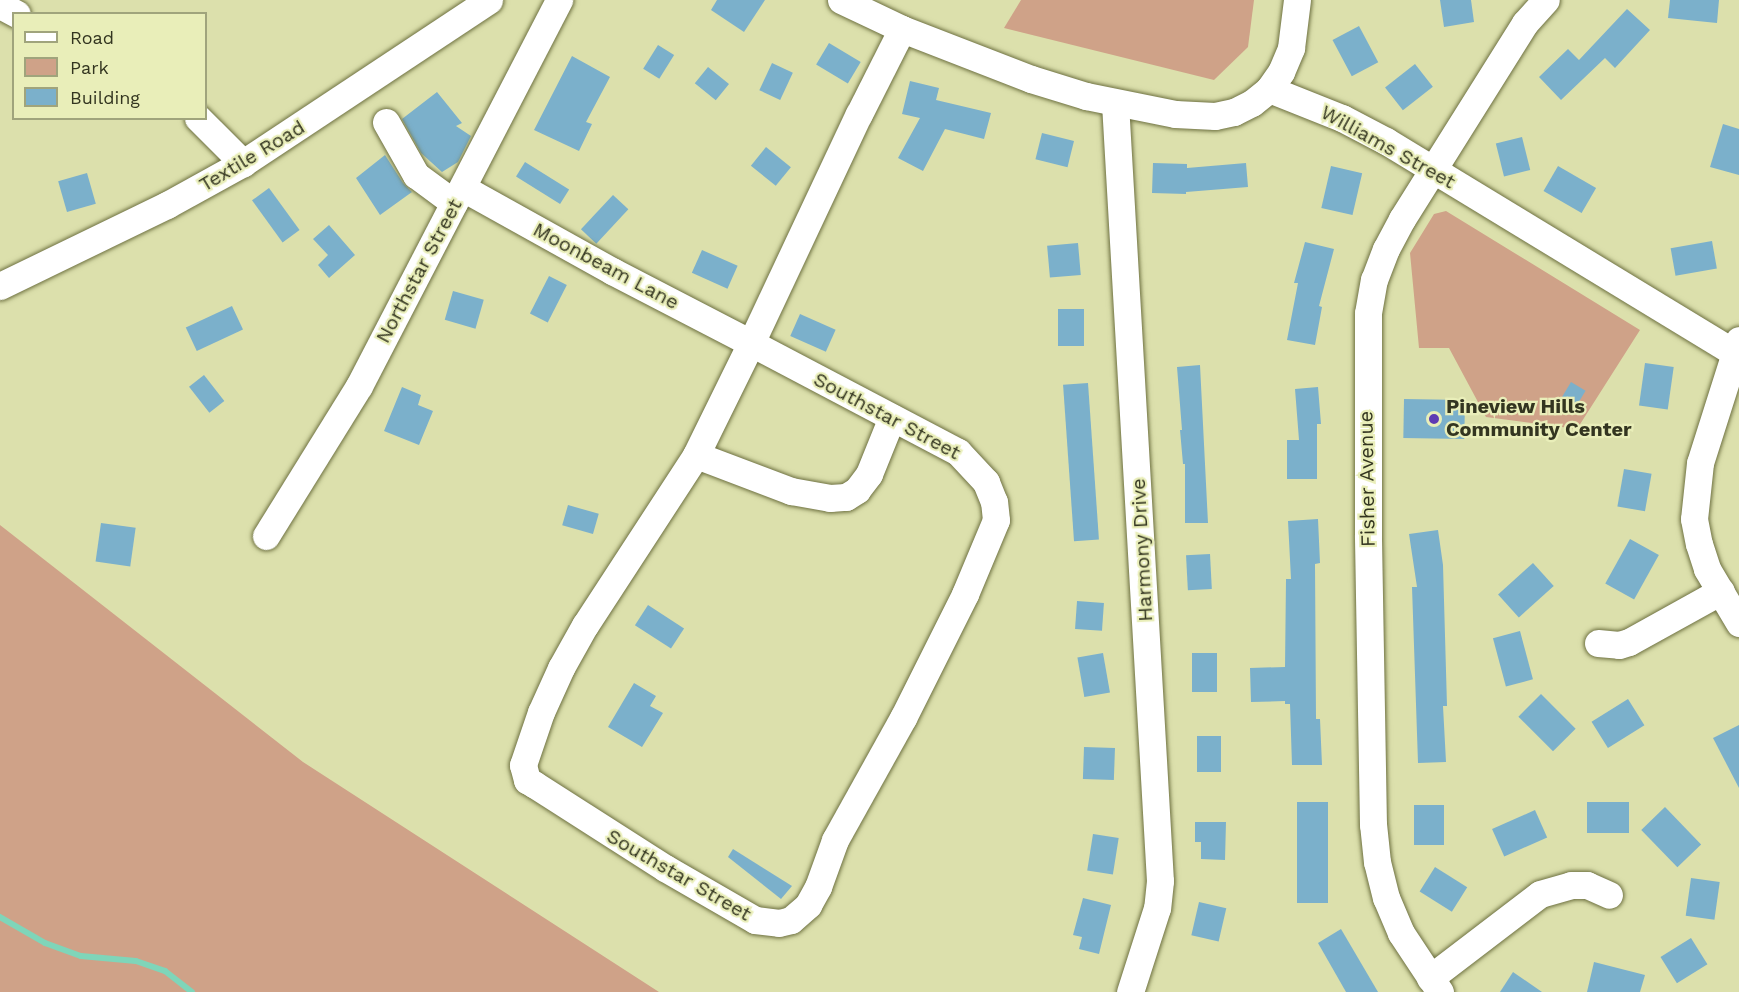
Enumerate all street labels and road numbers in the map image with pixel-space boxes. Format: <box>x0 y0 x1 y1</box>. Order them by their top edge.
street label: Williams Street <box>1317 100 1459 194</box>
street label: Textile Road <box>195 115 309 197</box>
street label: Northstar Street <box>371 195 467 347</box>
street label: Moonbeam Lane <box>529 217 683 315</box>
street label: Southstar Street <box>809 367 965 465</box>
street label: Fisher Avenue <box>1354 410 1380 548</box>
street label: Harmony Drive <box>1126 477 1158 623</box>
street label: Southstar Street <box>602 824 756 926</box>

